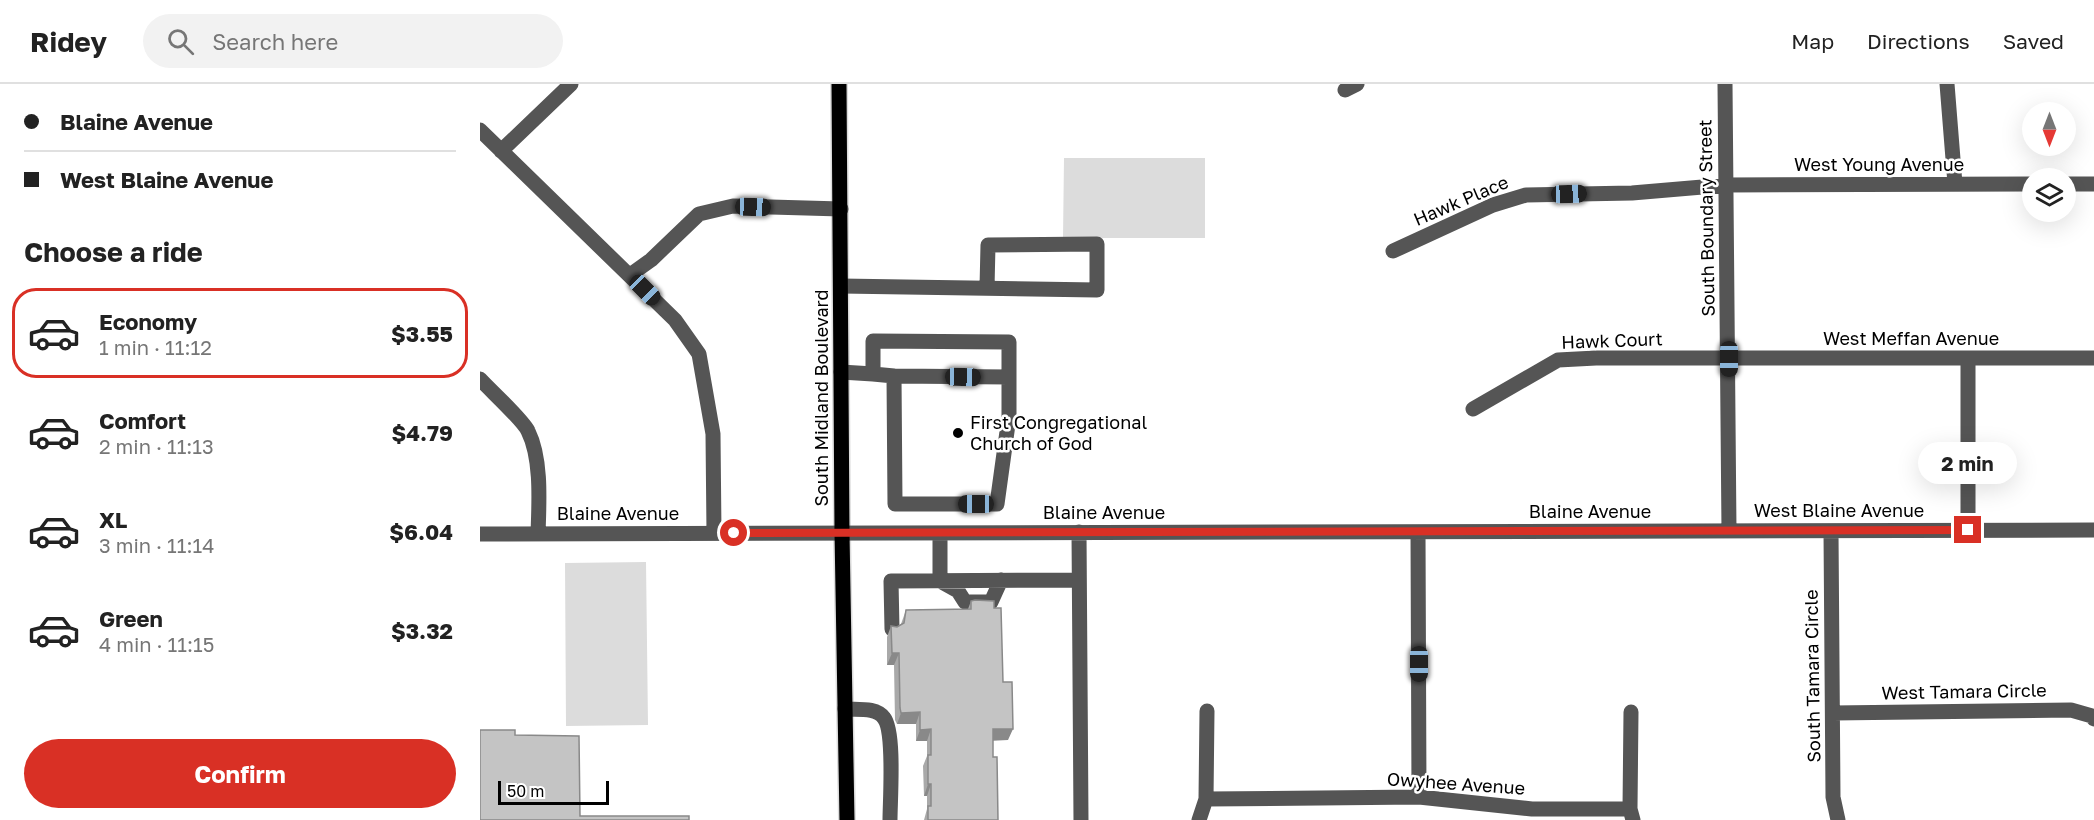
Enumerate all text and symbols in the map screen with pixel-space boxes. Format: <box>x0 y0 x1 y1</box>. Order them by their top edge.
search box <box>143 14 563 68</box>
text: Ridey <box>30 25 107 58</box>
icon: search <box>164 25 197 58</box>
text: Search here <box>212 28 338 55</box>
text: Map <box>1791 28 1834 54</box>
text: Directions <box>1867 28 1970 54</box>
text: Saved <box>2003 28 2064 54</box>
north arrow <box>2022 102 2076 156</box>
map controls <box>2022 102 2076 222</box>
text: Blaine Avenue <box>60 108 213 135</box>
street label: South Boundary Street <box>1693 119 1719 317</box>
street label: West Young Avenue <box>1794 153 1964 175</box>
text: West Blaine Avenue <box>60 166 273 193</box>
button: layers <box>2022 168 2076 222</box>
street label: Hawk Place <box>1410 170 1511 230</box>
car <box>1551 184 1587 204</box>
car <box>735 197 771 217</box>
text: Choose a ride <box>24 236 203 268</box>
car <box>626 271 664 309</box>
street label: South Midland Boulevard <box>810 290 832 506</box>
icon: car <box>27 306 81 360</box>
text: Economy <box>99 308 197 335</box>
text: $3.55 <box>391 320 453 347</box>
street label: Hawk Court <box>1561 327 1663 353</box>
street label: West Meffan Avenue <box>1823 327 1999 349</box>
text: 1 min · 11:12 <box>99 335 212 359</box>
car <box>1720 341 1738 377</box>
car <box>945 368 981 386</box>
icon: car <box>27 405 81 459</box>
text: Comfort <box>99 407 186 434</box>
place label: First Congregational Church of God <box>970 411 1147 454</box>
text: $4.79 <box>392 419 453 446</box>
marker: First Congregational Church of God <box>951 426 965 440</box>
text: 2 min · 11:13 <box>99 434 214 458</box>
callout: 2 min <box>1918 443 2018 485</box>
text: 2 min <box>1941 451 1994 475</box>
car <box>958 495 994 513</box>
street label: West Blaine Avenue <box>1754 499 1924 521</box>
street label: Blaine Avenue <box>1529 500 1651 522</box>
street label: Blaine Avenue <box>1043 501 1165 523</box>
street label: Blaine Avenue <box>557 502 679 524</box>
icon: car <box>27 504 81 558</box>
text: XL <box>99 506 127 533</box>
route end <box>1954 516 1981 543</box>
text: $6.04 <box>389 518 453 545</box>
route start <box>720 519 747 546</box>
text: 3 min · 11:14 <box>99 533 214 557</box>
street label: South Tamara Circle <box>1799 589 1825 763</box>
icon: car <box>27 603 81 657</box>
text: Green <box>99 605 163 632</box>
text: $3.32 <box>391 617 453 644</box>
text: 4 min · 11:15 <box>99 632 214 656</box>
car <box>1410 646 1428 682</box>
street label: West Tamara Circle <box>1881 679 2047 703</box>
button: Confirm <box>24 739 456 808</box>
street label: Owyhee Avenue <box>1386 767 1526 799</box>
scale bar <box>498 778 609 806</box>
text: 50 m <box>507 781 544 801</box>

